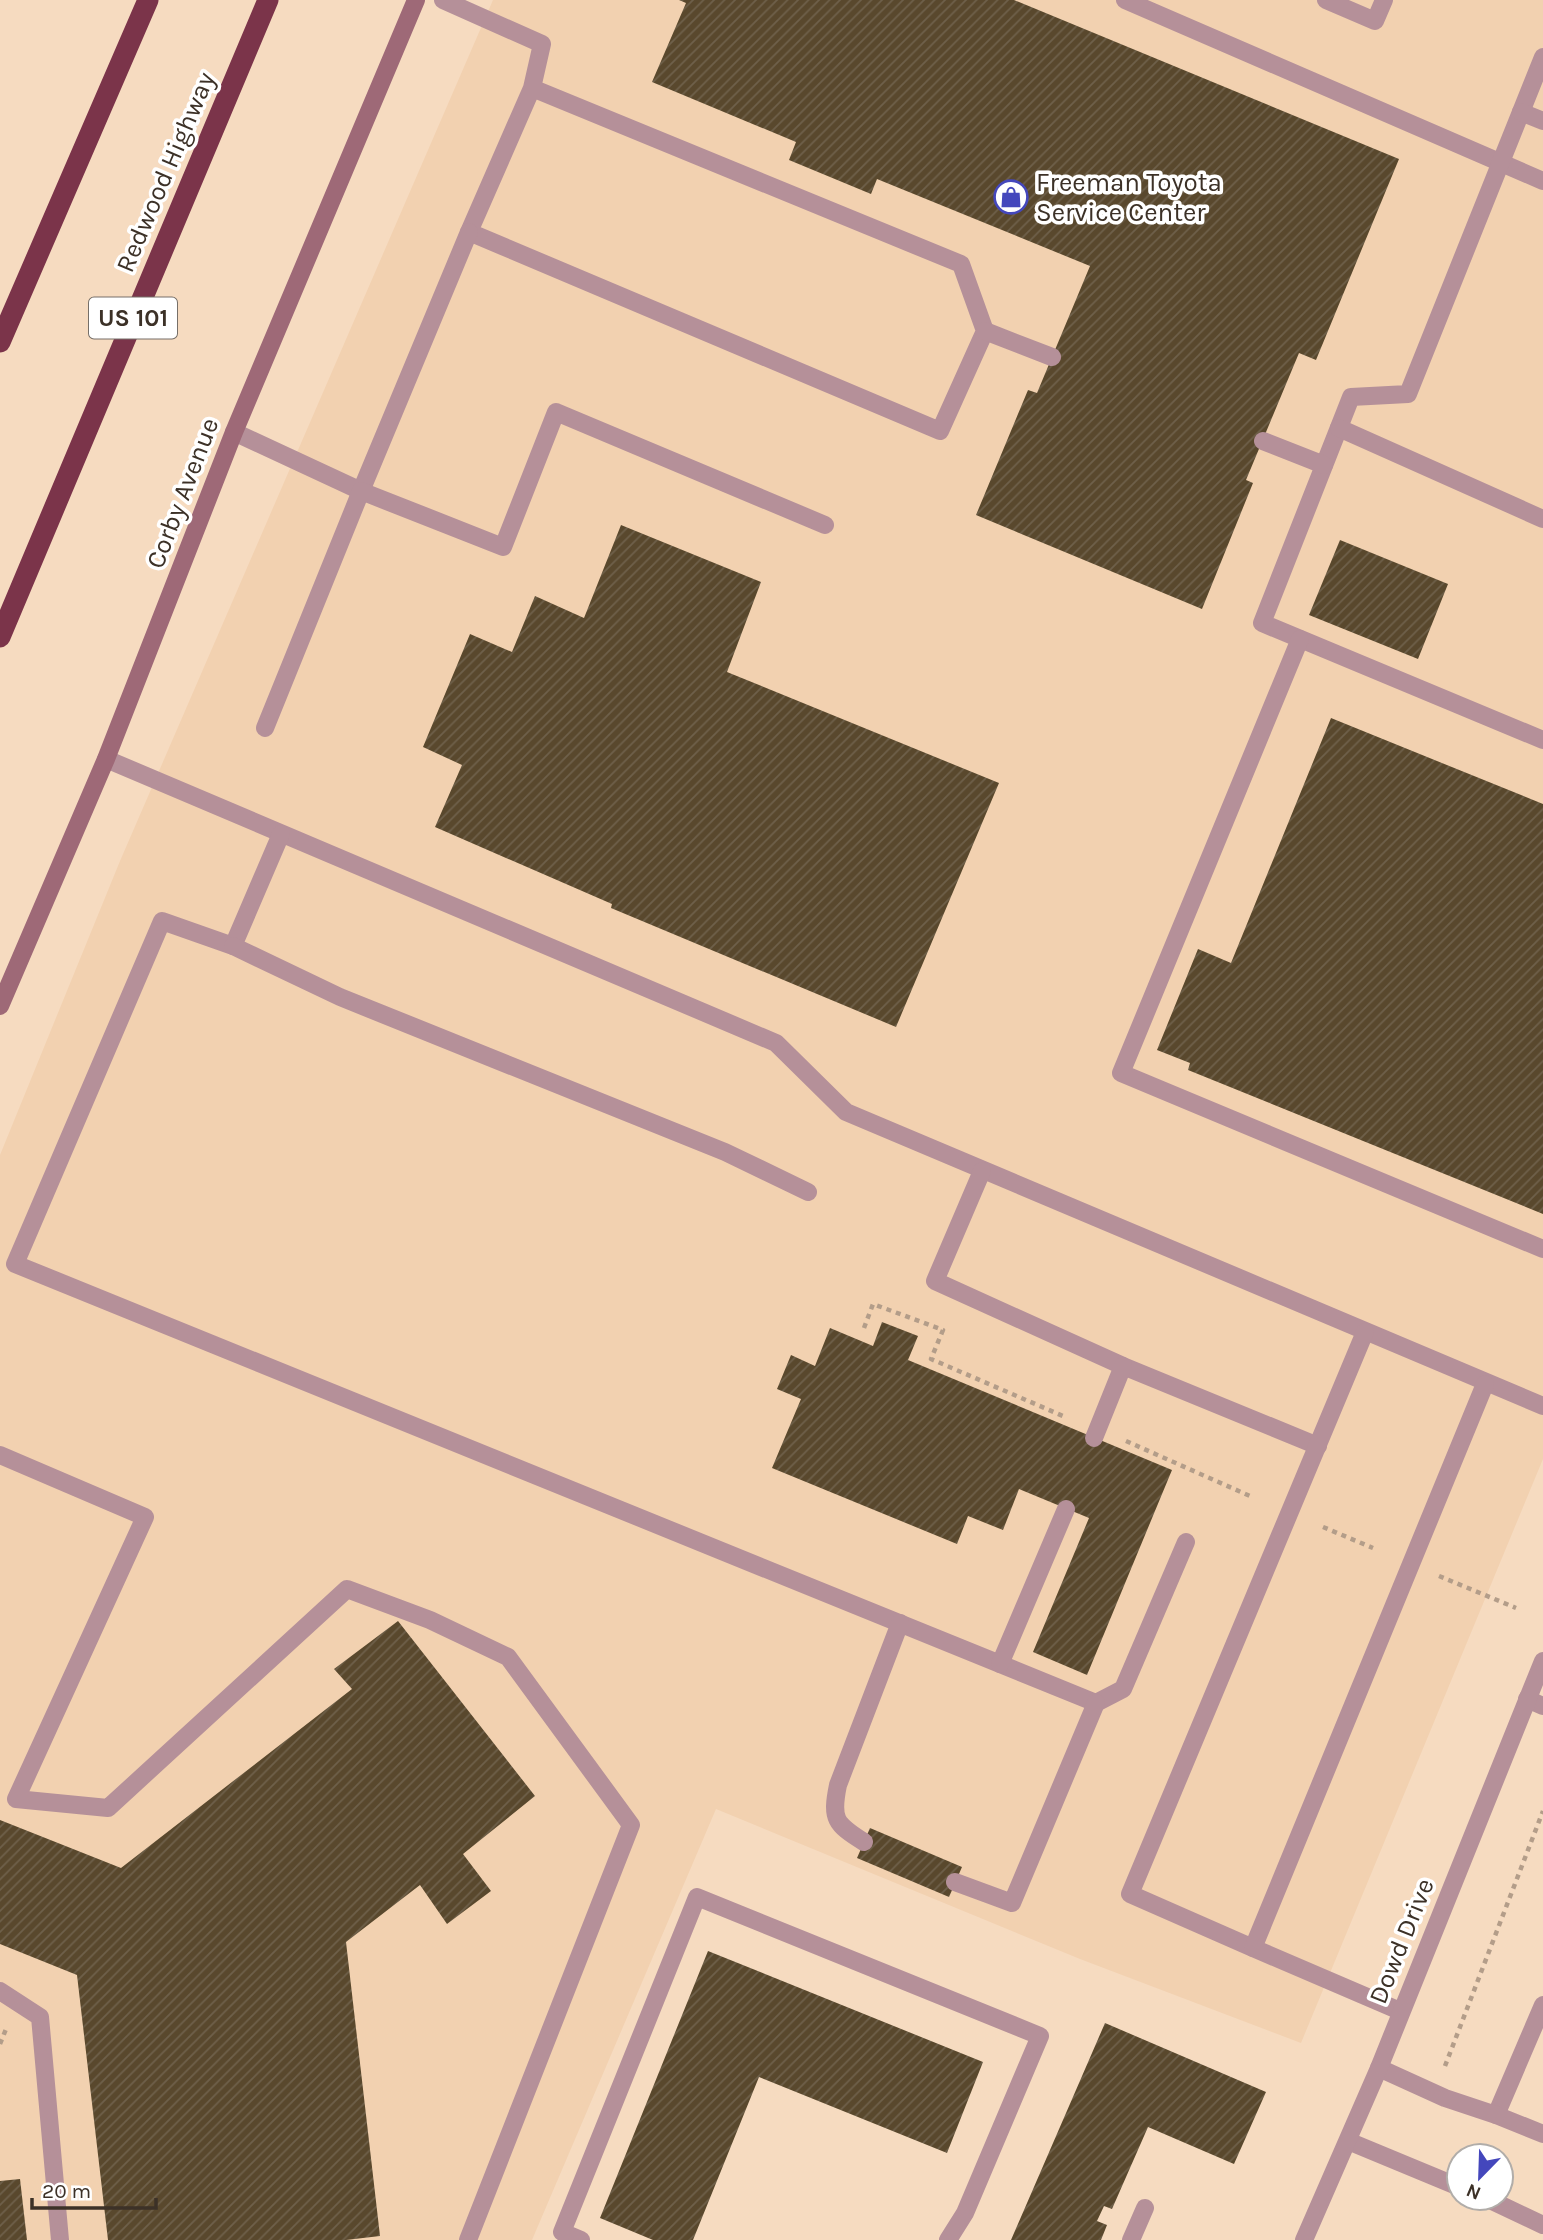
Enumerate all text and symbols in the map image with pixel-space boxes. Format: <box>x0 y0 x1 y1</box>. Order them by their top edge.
street label: Redwood Highway <box>109 68 222 277</box>
place label: Freeman Toyota Service Center <box>1036 167 1222 228</box>
shop icon: Freeman Toyota Service Center <box>992 178 1030 216</box>
road number: US 101 <box>89 298 177 338</box>
street label: Corby Avenue <box>140 413 225 573</box>
street label: Dowd Drive <box>1362 1874 1441 2008</box>
north arrow <box>1445 2142 1515 2212</box>
scale bar <box>32 2166 156 2210</box>
text: 20 m <box>42 2179 91 2203</box>
text: N <box>1463 2179 1484 2205</box>

